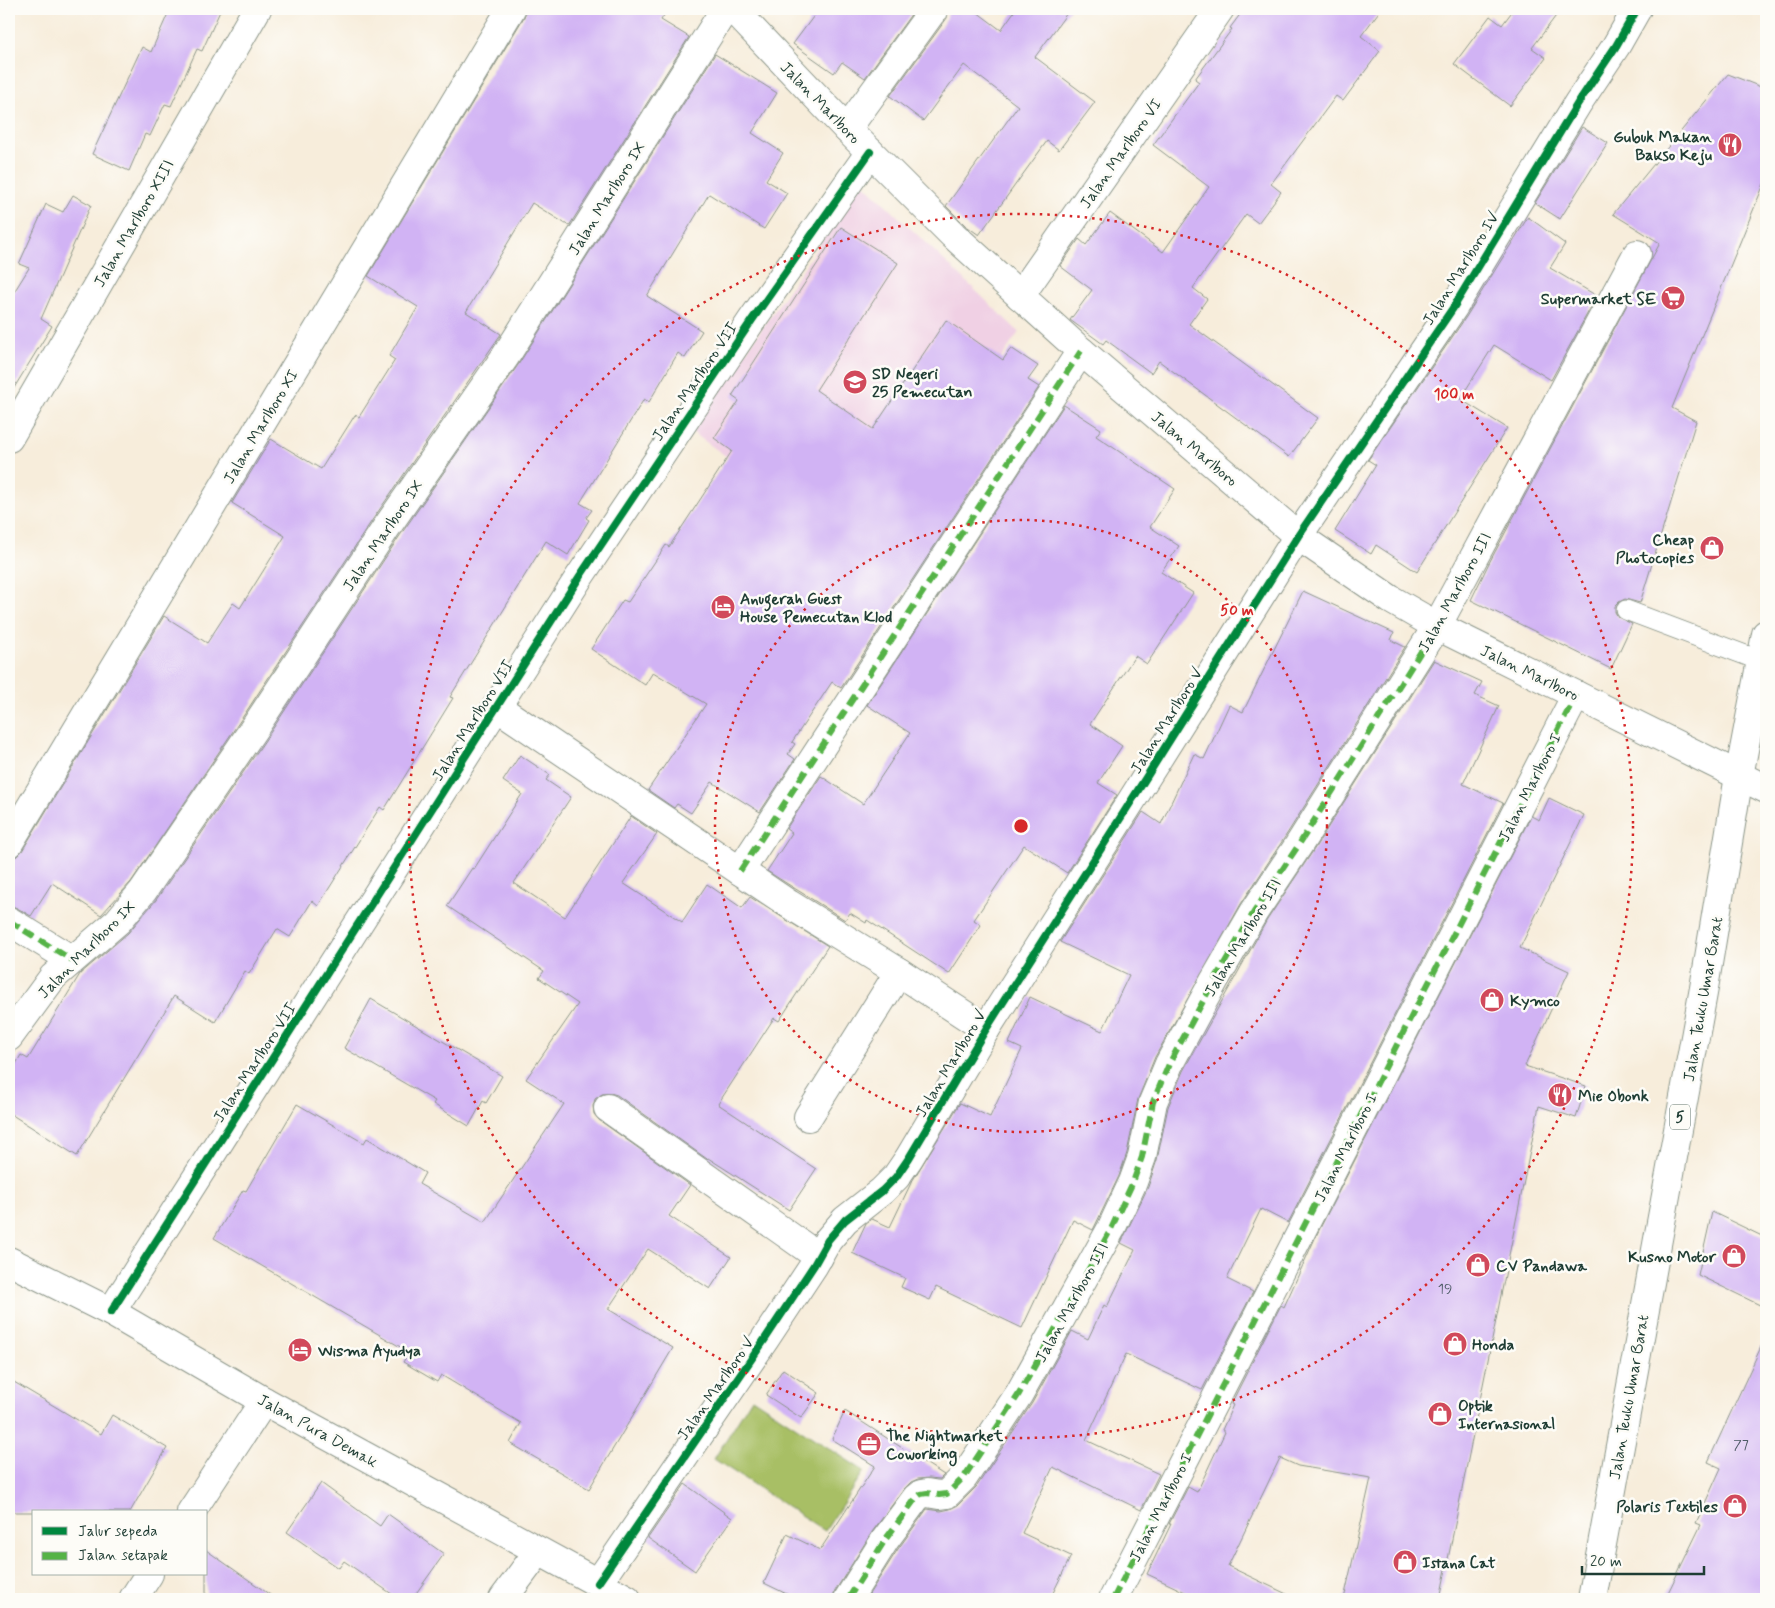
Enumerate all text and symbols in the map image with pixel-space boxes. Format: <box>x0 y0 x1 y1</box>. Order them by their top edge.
street label: Jalan Marlboro <box>775 57 865 149</box>
street label: Jalan Marlboro VI <box>1075 95 1167 213</box>
place label: Gubuk Makan Bakso Keju <box>1613 127 1713 166</box>
restaurant icon: Gubuk Makan Bakso Keju <box>1717 132 1743 158</box>
street label: Jalan Marlboro IX <box>564 138 651 259</box>
street label: Jalan Marlboro XIII <box>89 156 179 291</box>
street label: Jalan Marlboro IV <box>1418 208 1505 330</box>
supermarket icon: Supermarket SE <box>1660 285 1686 311</box>
place label: Supermarket SE <box>1541 289 1657 310</box>
street label: Jalan Marlboro VII <box>648 318 743 445</box>
place label: SD Negeri 25 Pemecutan <box>872 364 973 403</box>
street label: Jalan Marlboro XI <box>219 366 304 488</box>
school or university icon: SD Negeri 25 Pemecutan <box>842 369 868 395</box>
text: 100 m <box>1434 385 1474 405</box>
street label: Jalan Marlboro <box>1146 407 1242 492</box>
street label: Jalan Marlboro IX <box>338 476 428 596</box>
street label: Jalan Marlboro III <box>1414 529 1497 656</box>
place label: Cheap Photocopies <box>1616 530 1695 569</box>
shop icon: Cheap Photocopies <box>1699 535 1725 561</box>
place label: Anugerah Guest House Pemecutan Klod <box>740 589 892 628</box>
hotel icon: Anugerah Guest House Pemecutan Klod <box>710 594 736 620</box>
text: 50 m <box>1220 601 1254 621</box>
street label: Jalan Marlboro <box>1477 640 1582 706</box>
street label: Jalan Marlboro VII <box>428 656 519 785</box>
street label: Jalan Marlboro V <box>1126 664 1208 778</box>
street label: Jalan Marlboro I <box>1494 730 1567 846</box>
centre of rings <box>1012 817 1030 835</box>
street label: Jalan Marlboro III <box>1200 875 1287 1001</box>
street label: Jalan Marlboro IX <box>34 897 140 1003</box>
street label: Jalan Teuku Umar Barat <box>1679 915 1728 1083</box>
shop icon: Kymco <box>1479 987 1505 1013</box>
place label: Kymco <box>1510 991 1560 1012</box>
street label: Jalan Marlboro VII <box>209 999 302 1127</box>
street label: Jalan Marlboro V <box>911 1006 992 1121</box>
restaurant icon: Mie Obonk <box>1547 1082 1573 1108</box>
place label: Mie Obonk <box>1578 1086 1649 1107</box>
street label: Jalan Marlboro I <box>1310 1090 1383 1206</box>
road number: 5 <box>1670 1104 1690 1130</box>
street label: Jalan Marlboro III <box>1031 1239 1114 1366</box>
shop icon: Kusno Motor <box>1721 1243 1747 1269</box>
place label: Kusno Motor <box>1628 1247 1717 1268</box>
shop icon: CV Pandawa <box>1465 1252 1491 1278</box>
place label: CV Pandawa <box>1496 1256 1587 1277</box>
house number: 19 <box>1438 1280 1452 1298</box>
street label: Jalan Teuku Umar Barat <box>1605 1313 1654 1481</box>
shop icon: Honda <box>1442 1331 1468 1357</box>
street label: Jalan Marlboro V <box>673 1333 760 1445</box>
place label: Honda <box>1472 1335 1515 1356</box>
hotel icon: Wisma Ayudya <box>287 1337 313 1363</box>
place label: Wisma Ayudya <box>317 1341 421 1362</box>
street label: Jalan Pura Demak <box>253 1390 381 1473</box>
place label: Optik Internasional <box>1458 1396 1555 1435</box>
shop icon: Optik Internasional <box>1427 1401 1453 1427</box>
place label: The Nightmarket Coworking <box>886 1426 1004 1467</box>
office icon: The Nightmarket Coworking <box>856 1431 882 1457</box>
house number: 77 <box>1733 1436 1749 1454</box>
street label: Jalan Marlboro I <box>1125 1450 1198 1566</box>
shop icon: Polaris Textiles <box>1722 1493 1748 1519</box>
place label: Polaris Textiles <box>1616 1497 1718 1518</box>
legend <box>32 1510 208 1576</box>
text: Jalur sepeda <box>78 1522 158 1542</box>
scale bar <box>1582 1543 1705 1575</box>
text: Jalan setapak <box>78 1546 168 1566</box>
shop icon: Istana Cat <box>1392 1549 1418 1575</box>
text: 20 m <box>1590 1552 1622 1572</box>
place label: Istana Cat <box>1422 1553 1496 1574</box>

